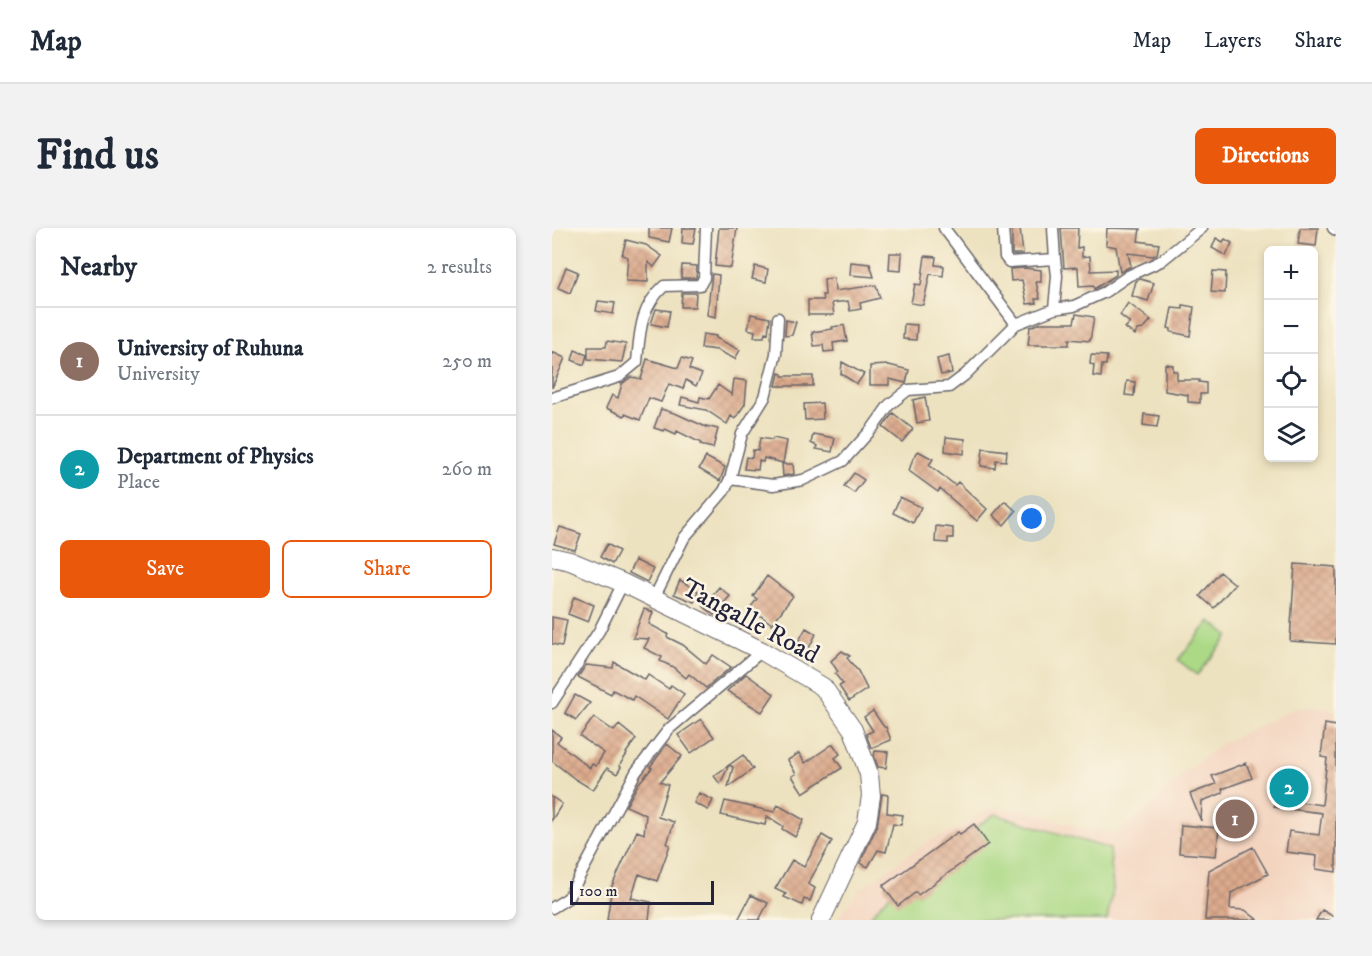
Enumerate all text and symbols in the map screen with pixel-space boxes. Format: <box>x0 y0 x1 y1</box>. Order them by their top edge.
text: Map <box>30 24 82 59</box>
text: Map <box>1132 28 1171 54</box>
text: Layers <box>1204 28 1262 54</box>
text: Share <box>1295 28 1342 54</box>
button: Directions <box>1195 128 1336 184</box>
text: Find us <box>36 130 159 182</box>
map controls <box>1264 246 1318 462</box>
button: + <box>1264 246 1318 300</box>
text: Nearby <box>60 251 137 284</box>
text: 2 results <box>427 255 492 280</box>
button: − <box>1264 300 1318 354</box>
text: University of Ruhuna <box>117 335 303 362</box>
text: 1 <box>76 349 83 374</box>
text: 250 m <box>442 349 492 374</box>
button: locate <box>1264 354 1318 408</box>
text: University <box>117 362 200 387</box>
button: layers <box>1264 408 1318 462</box>
text: Department of Physics <box>117 443 314 470</box>
text: 2 <box>75 457 84 482</box>
text: 260 m <box>442 457 492 482</box>
text: Place <box>117 470 160 495</box>
your location <box>1017 504 1046 533</box>
button: Save <box>60 540 270 598</box>
button: Share <box>282 540 492 598</box>
street label: Tangalle Road <box>676 571 825 671</box>
pin: 2 <box>1270 766 1308 810</box>
pin: 1 <box>1216 796 1254 842</box>
scale bar <box>570 878 714 906</box>
text: 100 m <box>579 881 618 901</box>

